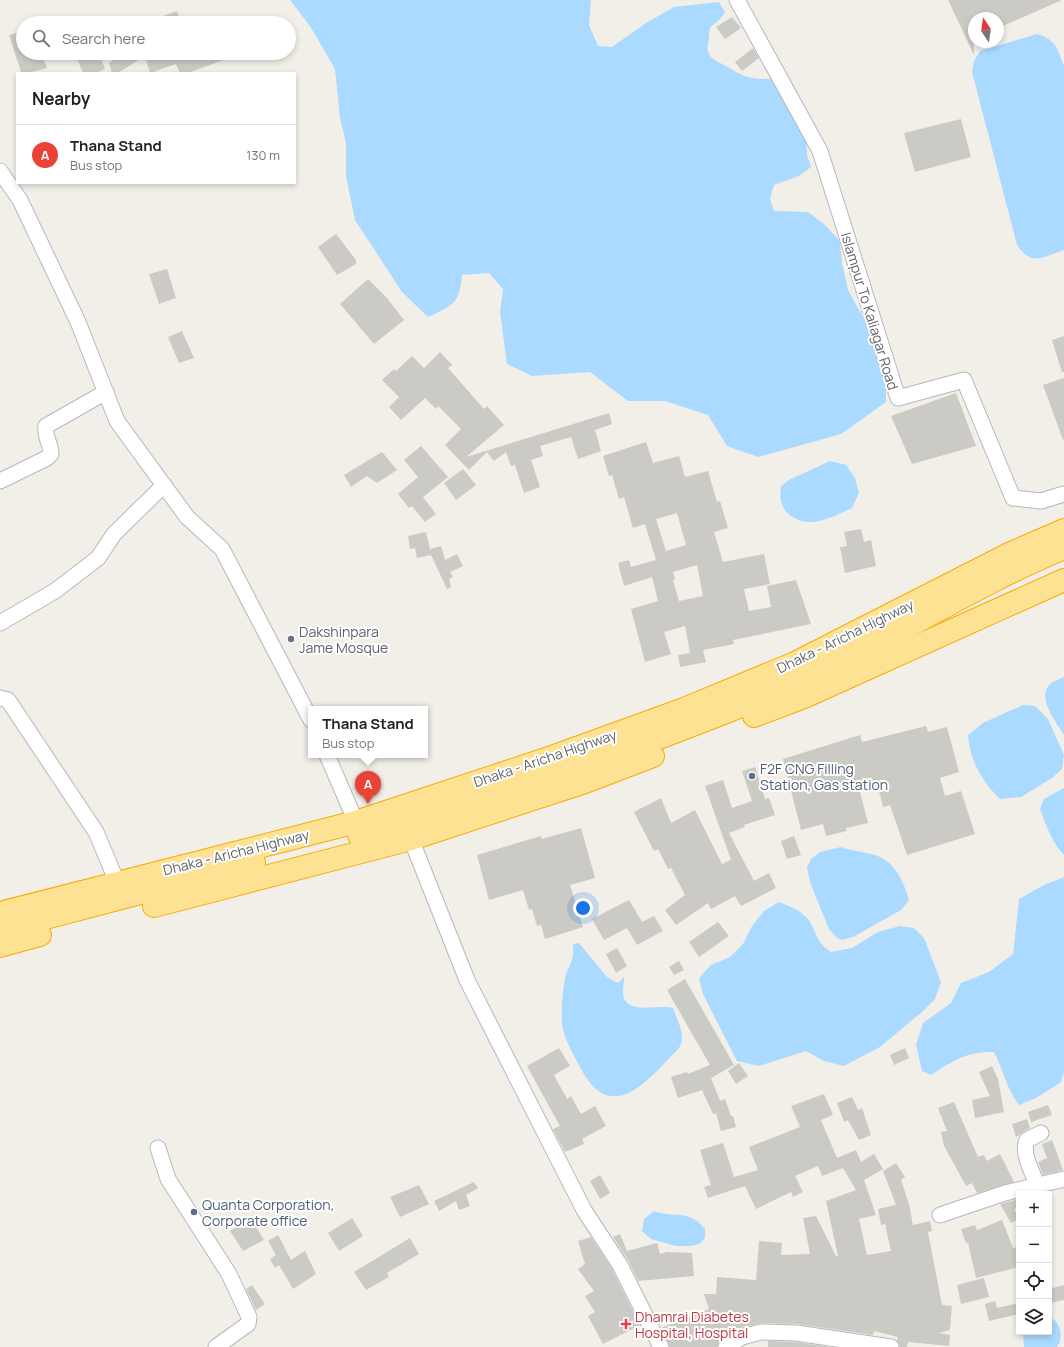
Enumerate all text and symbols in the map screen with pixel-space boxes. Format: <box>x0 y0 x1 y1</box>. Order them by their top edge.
north arrow <box>968 12 1004 48</box>
search box <box>16 16 296 60</box>
icon: search <box>30 27 52 49</box>
text: Search here <box>62 28 145 49</box>
text: Nearby <box>32 87 90 110</box>
text: Thana Stand <box>70 135 162 156</box>
text: A <box>41 146 49 164</box>
text: 130 m <box>246 146 280 164</box>
text: Bus stop <box>70 156 122 174</box>
street label: Islampur To Kaliagar Road <box>837 230 903 392</box>
street label: Dhaka - Aricha Highway <box>773 594 917 677</box>
place label: Dakshinpara Jame Mosque <box>299 622 388 657</box>
marker: Dakshinpara Jame Mosque <box>286 634 296 644</box>
popup <box>308 706 428 758</box>
text: Thana Stand <box>322 713 414 734</box>
street label: Dhaka - Aricha Highway <box>471 724 620 791</box>
text: Bus stop <box>322 734 374 752</box>
place label: F2F CNG Filling Station, Gas station <box>760 759 888 794</box>
pin: A <box>355 771 381 804</box>
marker: F2F CNG Filling Station, Gas station <box>747 771 757 781</box>
street label: Dhaka - Aricha Highway <box>161 824 312 879</box>
your location <box>573 898 593 918</box>
map controls <box>1016 1191 1052 1335</box>
button: + <box>1016 1191 1052 1227</box>
place label: Quanta Corporation, Corporate office <box>202 1195 334 1230</box>
marker: Quanta Corporation, Corporate office <box>189 1207 199 1217</box>
button: − <box>1016 1227 1052 1263</box>
button: locate <box>1016 1263 1052 1299</box>
button: layers <box>1016 1299 1052 1335</box>
place label: Dhamrai Diabetes Hospital, Hospital <box>635 1307 749 1342</box>
marker: Dhamrai Diabetes Hospital, Hospital <box>620 1318 632 1330</box>

